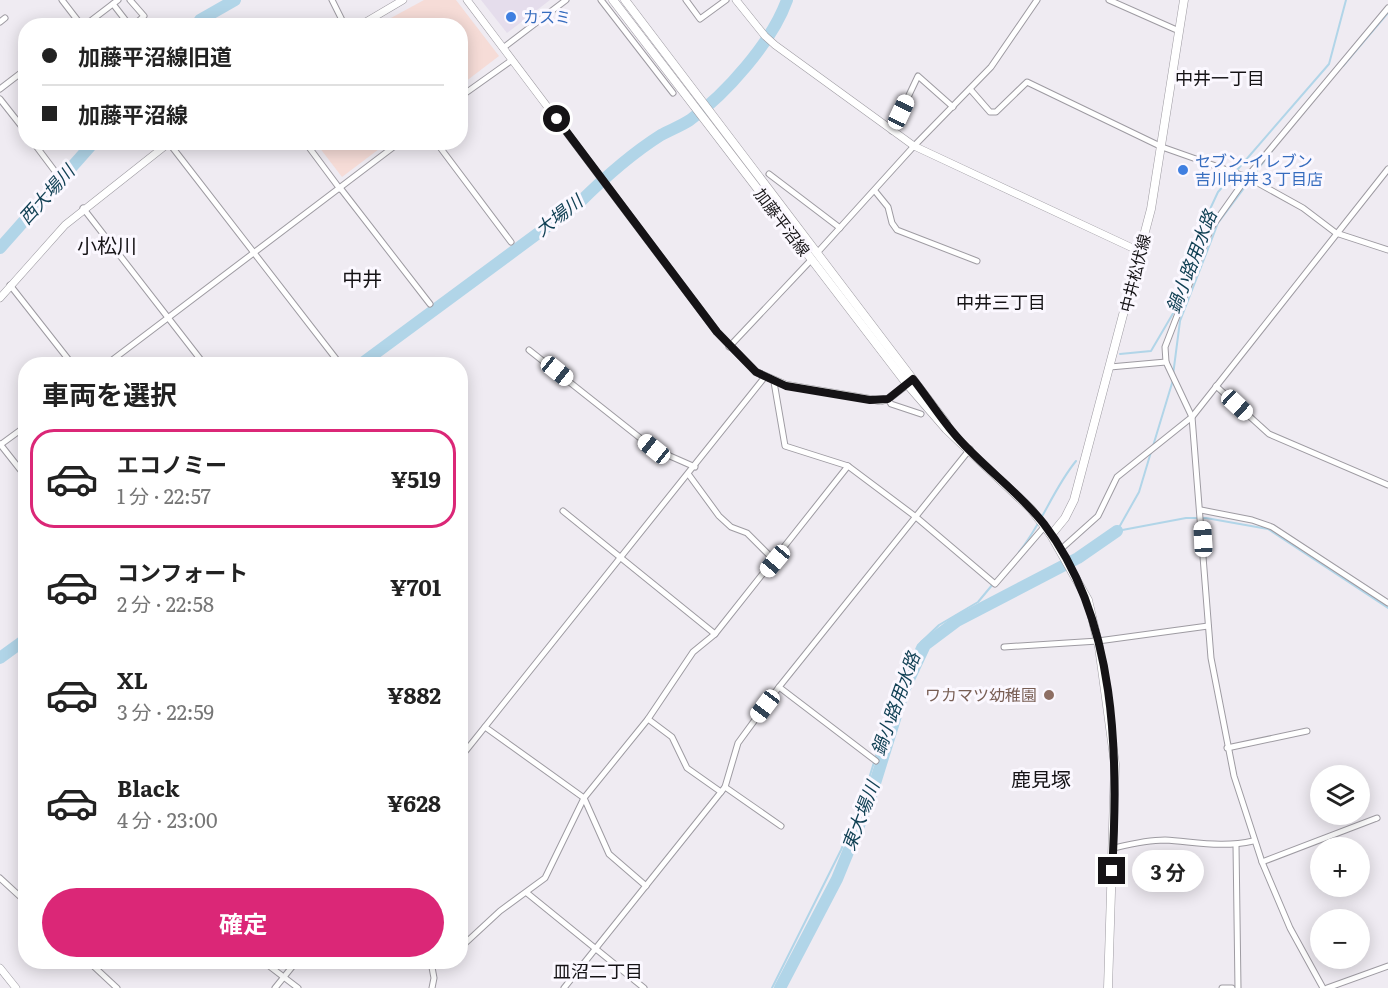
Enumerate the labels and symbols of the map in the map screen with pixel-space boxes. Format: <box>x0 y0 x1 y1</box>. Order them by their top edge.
place label: カスミ <box>523 4 571 28</box>
marker: カスミ <box>504 10 518 24</box>
district label: 中井一丁目 <box>1175 64 1265 91</box>
car <box>885 92 917 132</box>
route start <box>543 105 570 132</box>
place label: セブン-イレブン 吉川中井３丁目店 <box>1195 148 1323 190</box>
water label: 西大場川 <box>12 157 81 230</box>
marker: セブン-イレブン 吉川中井３丁目店 <box>1176 163 1190 177</box>
street label: 加藤平沼線 <box>749 182 816 261</box>
water label: 大場川 <box>528 186 589 242</box>
water label: 鍋小路用水路 <box>1159 204 1223 317</box>
district label: 小松川 <box>77 229 137 259</box>
street label: 中井松伏線 <box>1113 231 1155 314</box>
district label: 中井 <box>342 262 382 292</box>
district label: 中井三丁目 <box>956 288 1046 315</box>
car <box>537 353 577 389</box>
car <box>1218 386 1256 424</box>
car <box>634 431 674 467</box>
car <box>1193 521 1213 557</box>
car <box>757 541 793 581</box>
water label: 鍋小路用水路 <box>863 646 926 759</box>
place label: ワカマツ幼稚園 <box>925 682 1037 706</box>
car <box>747 686 783 726</box>
marker: ワカマツ幼稚園 <box>1042 688 1056 702</box>
district label: 鹿見塚 <box>1011 763 1071 793</box>
water label: 東大場川 <box>834 775 886 854</box>
callout: 3 分 <box>1133 850 1205 892</box>
route end <box>1098 857 1125 884</box>
district label: 皿沼二丁目 <box>553 957 643 984</box>

